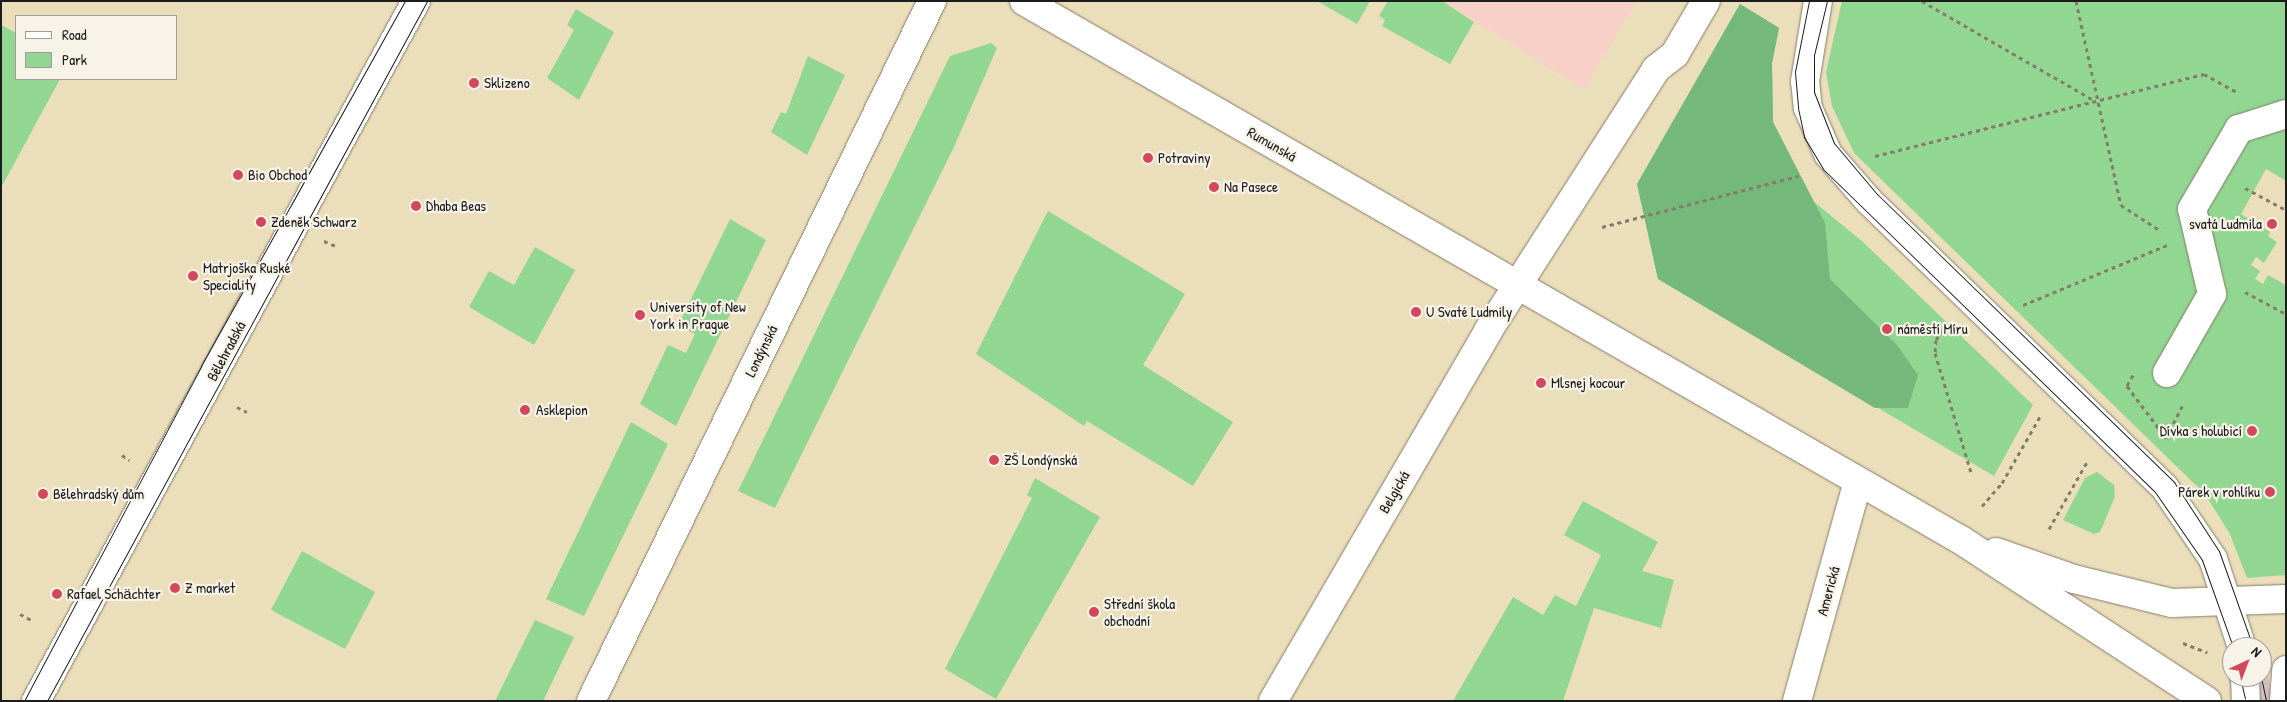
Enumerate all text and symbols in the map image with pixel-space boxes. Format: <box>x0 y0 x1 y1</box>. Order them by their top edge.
legend <box>15 15 178 80</box>
text: Road <box>62 24 87 45</box>
text: Park <box>62 49 87 70</box>
place label: Sklizeno <box>484 74 530 92</box>
marker: Sklizeno <box>468 77 480 89</box>
street label: Rumunská <box>1244 123 1300 165</box>
place label: Potraviny <box>1158 149 1211 167</box>
marker: Potraviny <box>1142 152 1154 164</box>
place label: Bio Obchod <box>248 166 307 184</box>
marker: Bio Obchod <box>232 169 244 181</box>
place label: Na Pasece <box>1224 178 1278 196</box>
marker: Na Pasece <box>1208 181 1220 193</box>
place label: Dhaba Beas <box>426 197 486 215</box>
marker: Dhaba Beas <box>410 200 422 212</box>
place label: Zdeněk Schwarz <box>271 213 357 231</box>
place label: svatá Ludmila <box>2189 215 2262 233</box>
marker: Zdeněk Schwarz <box>255 216 267 228</box>
marker: svatá Ludmila <box>2266 218 2278 230</box>
place label: Matrjoška Ruské Speciality <box>203 258 290 293</box>
marker: Matrjoška Ruské Speciality <box>187 270 199 282</box>
place label: University of New York in Prague <box>650 297 746 332</box>
place label: U Svaté Ludmily <box>1426 303 1512 321</box>
marker: U Svaté Ludmily <box>1410 306 1422 318</box>
marker: University of New York in Prague <box>634 309 646 321</box>
street label: Bělehradská <box>203 318 249 384</box>
place label: náměstí Míru <box>1897 320 1968 338</box>
street label: Londýnská <box>741 322 781 380</box>
marker: náměstí Míru <box>1881 323 1893 335</box>
place label: Mlsnej kocour <box>1551 374 1625 392</box>
marker: Mlsnej kocour <box>1535 377 1547 389</box>
place label: Asklepion <box>536 401 588 419</box>
marker: Asklepion <box>518 403 532 417</box>
place label: Dívka s holubicí <box>2160 422 2242 440</box>
marker: Dívka s holubicí <box>2246 425 2258 437</box>
place label: ZŠ Londýnská <box>1004 451 1077 469</box>
marker: ZŠ Londýnská <box>988 454 1000 466</box>
street label: Belgická <box>1375 468 1413 516</box>
place label: Párek v rohlíku <box>2178 483 2260 501</box>
place label: Bělehradský dům <box>53 485 144 503</box>
marker: Párek v rohlíku <box>2264 486 2276 498</box>
marker: Bělehradský dům <box>37 488 49 500</box>
street label: Americká <box>1813 564 1843 618</box>
place label: Z market <box>185 579 235 597</box>
marker: Z market <box>169 582 181 594</box>
place label: Rafael Schӓchter <box>67 585 161 603</box>
marker: Rafael Schӓchter <box>51 588 63 600</box>
place label: Střední škola obchodní <box>1104 594 1175 629</box>
marker: Střední škola obchodní <box>1088 606 1100 618</box>
north arrow <box>2222 637 2272 687</box>
text: N <box>2248 642 2266 661</box>

